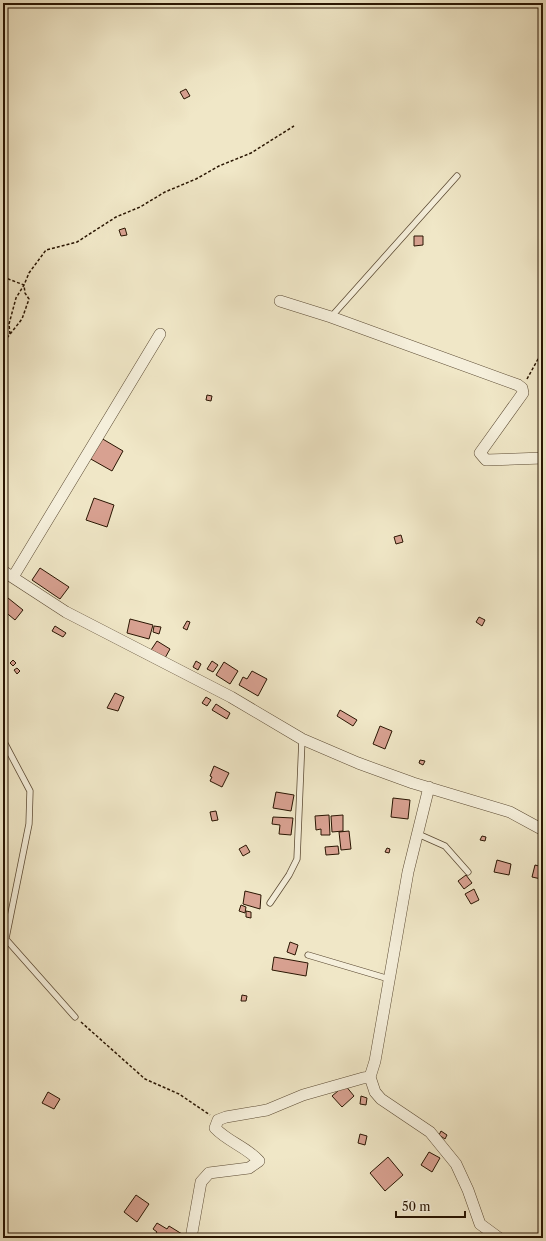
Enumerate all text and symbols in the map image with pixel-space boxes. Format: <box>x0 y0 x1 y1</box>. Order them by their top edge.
scale bar <box>396 1193 465 1219</box>
text: 50 m <box>402 1199 431 1214</box>

